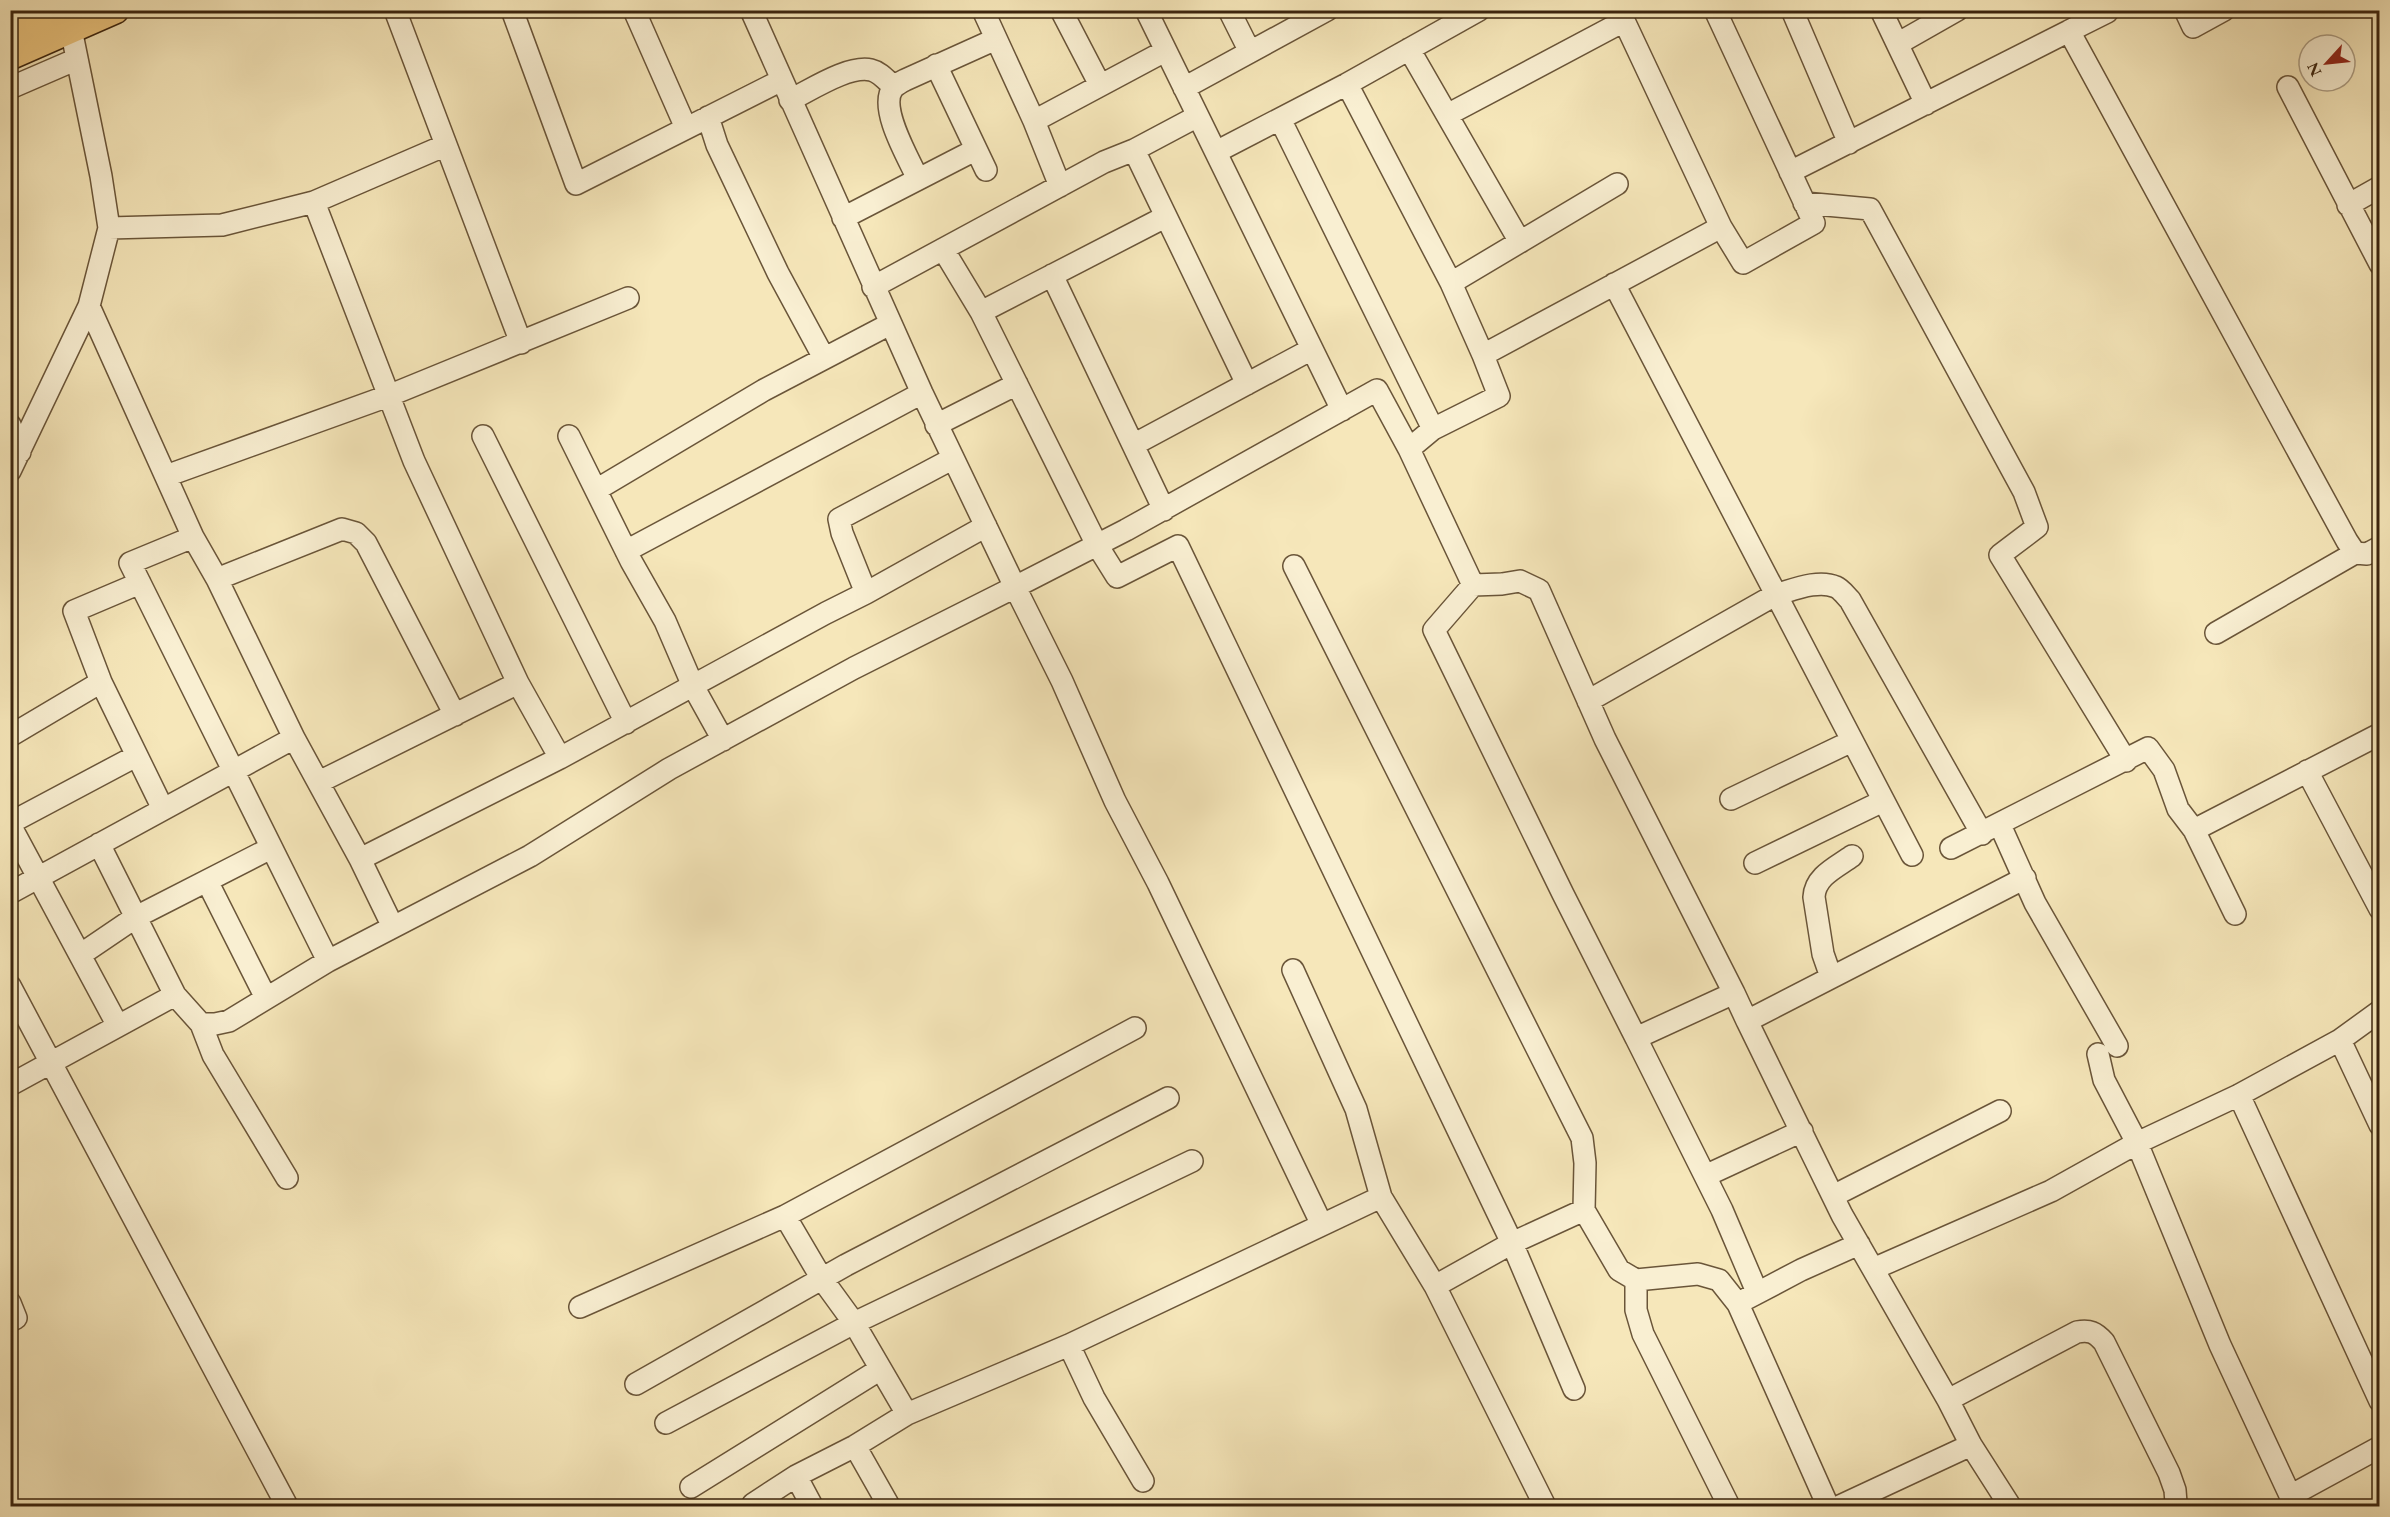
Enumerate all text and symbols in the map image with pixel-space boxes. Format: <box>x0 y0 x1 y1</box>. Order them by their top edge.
north arrow <box>2297 33 2357 93</box>
text: N <box>2302 59 2326 80</box>

